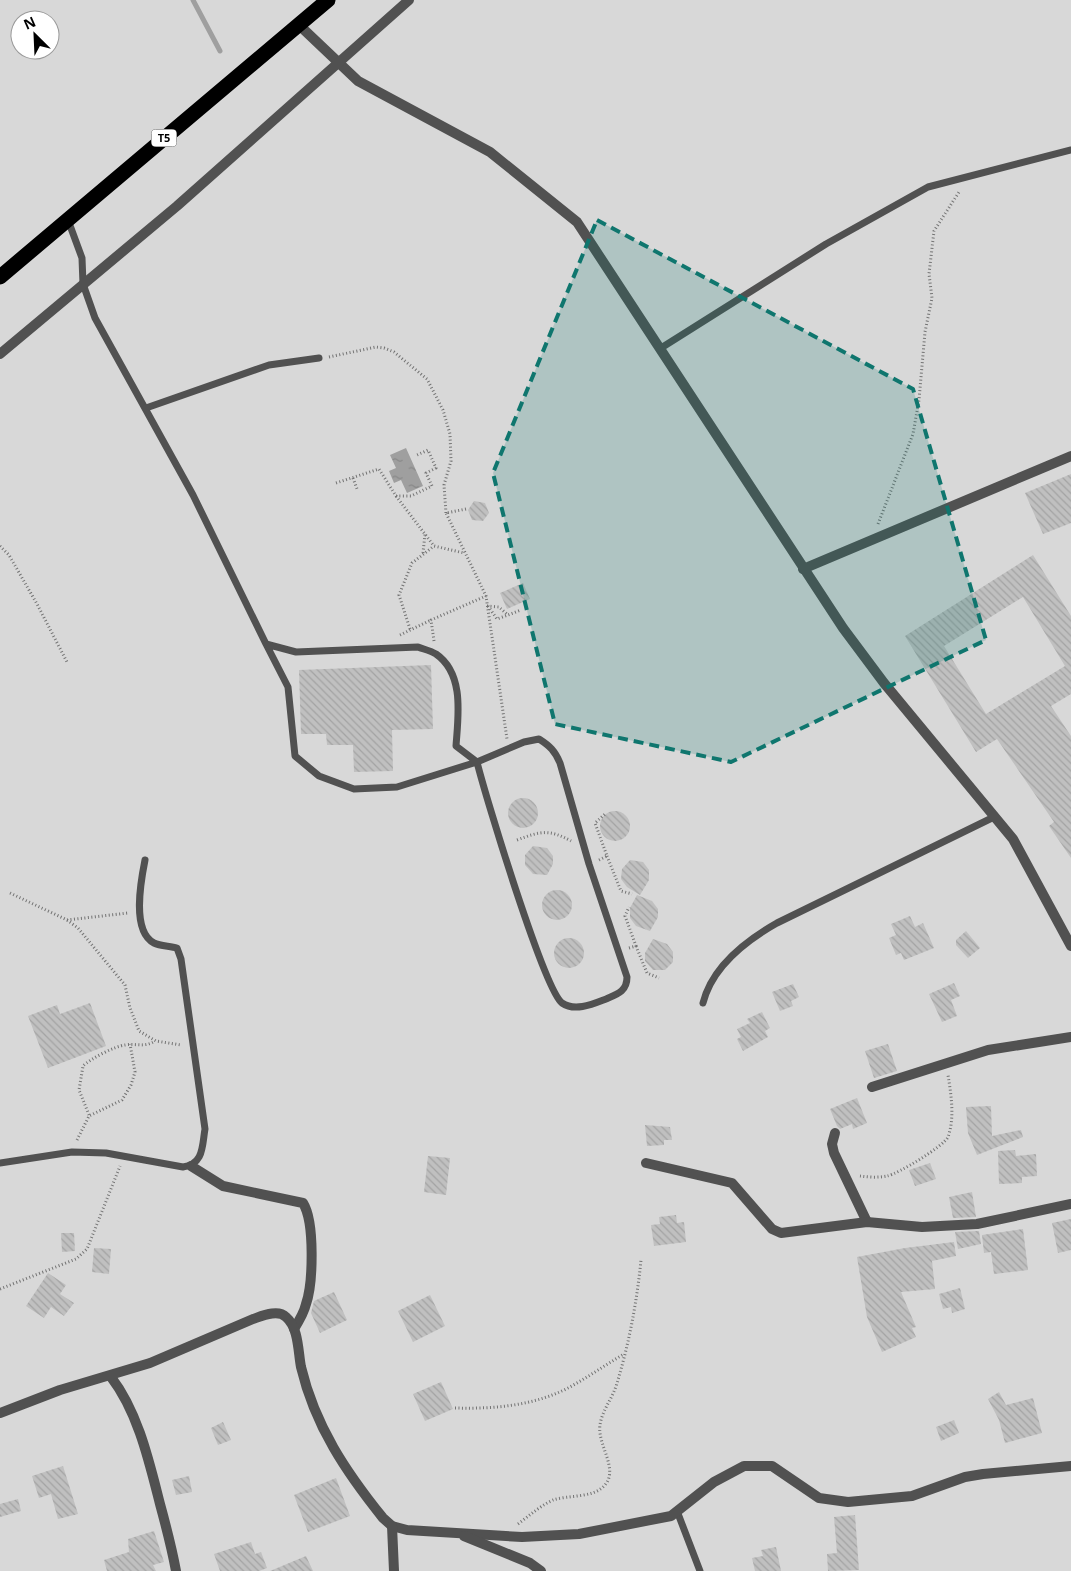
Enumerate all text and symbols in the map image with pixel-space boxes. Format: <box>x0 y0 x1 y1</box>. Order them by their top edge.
north arrow <box>10 10 60 60</box>
text: N <box>20 12 39 34</box>
road number: T5 <box>152 130 176 146</box>

